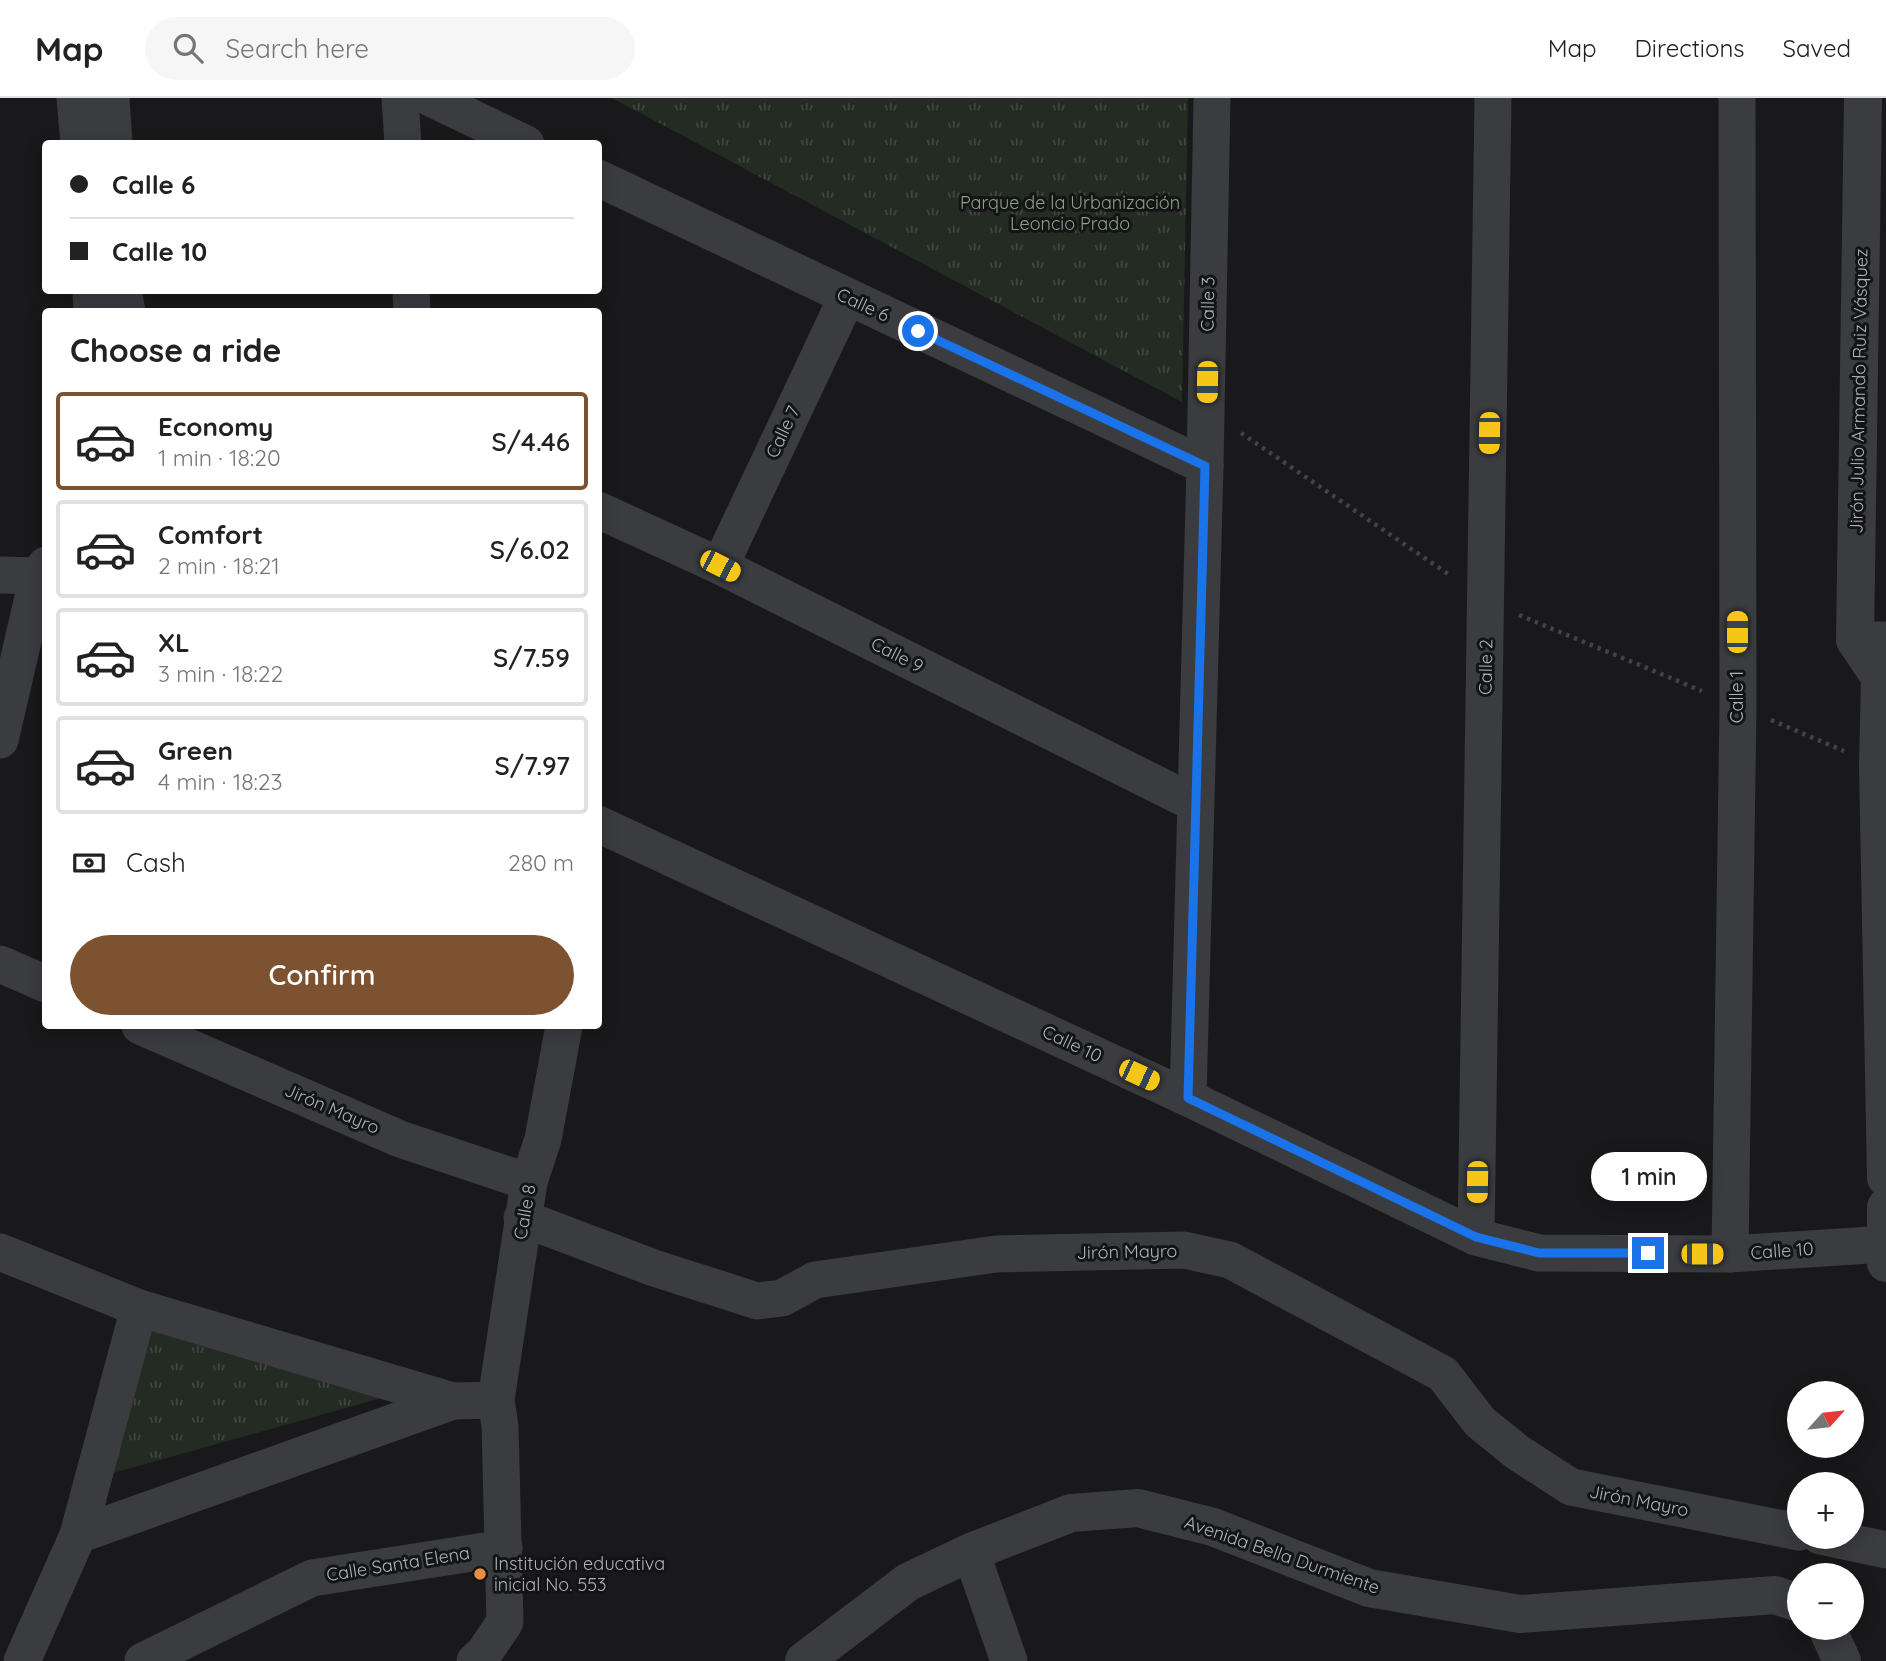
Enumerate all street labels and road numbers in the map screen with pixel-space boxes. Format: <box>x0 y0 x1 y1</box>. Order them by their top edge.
street label: Jirón Julio Armando Ruiz Vásquez <box>1845 248 1872 534</box>
street label: Calle 3 <box>1196 276 1219 332</box>
street label: Calle 6 <box>833 282 894 327</box>
street label: Calle 7 <box>760 402 805 462</box>
street label: Calle 9 <box>867 632 927 677</box>
street label: Calle 2 <box>1474 639 1497 695</box>
street label: Calle 1 <box>1725 671 1748 723</box>
street label: Calle 10 <box>1039 1020 1106 1067</box>
street label: Jirón Mayro <box>281 1078 383 1139</box>
street label: Calle 8 <box>508 1183 541 1241</box>
street label: Calle 10 <box>1750 1237 1814 1264</box>
street label: Jirón Mayro <box>1076 1239 1178 1264</box>
street label: Jirón Mayro <box>1587 1480 1691 1521</box>
street label: Avenida Bella Durmiente <box>1182 1510 1383 1599</box>
street label: Calle Santa Elena <box>325 1541 471 1586</box>

